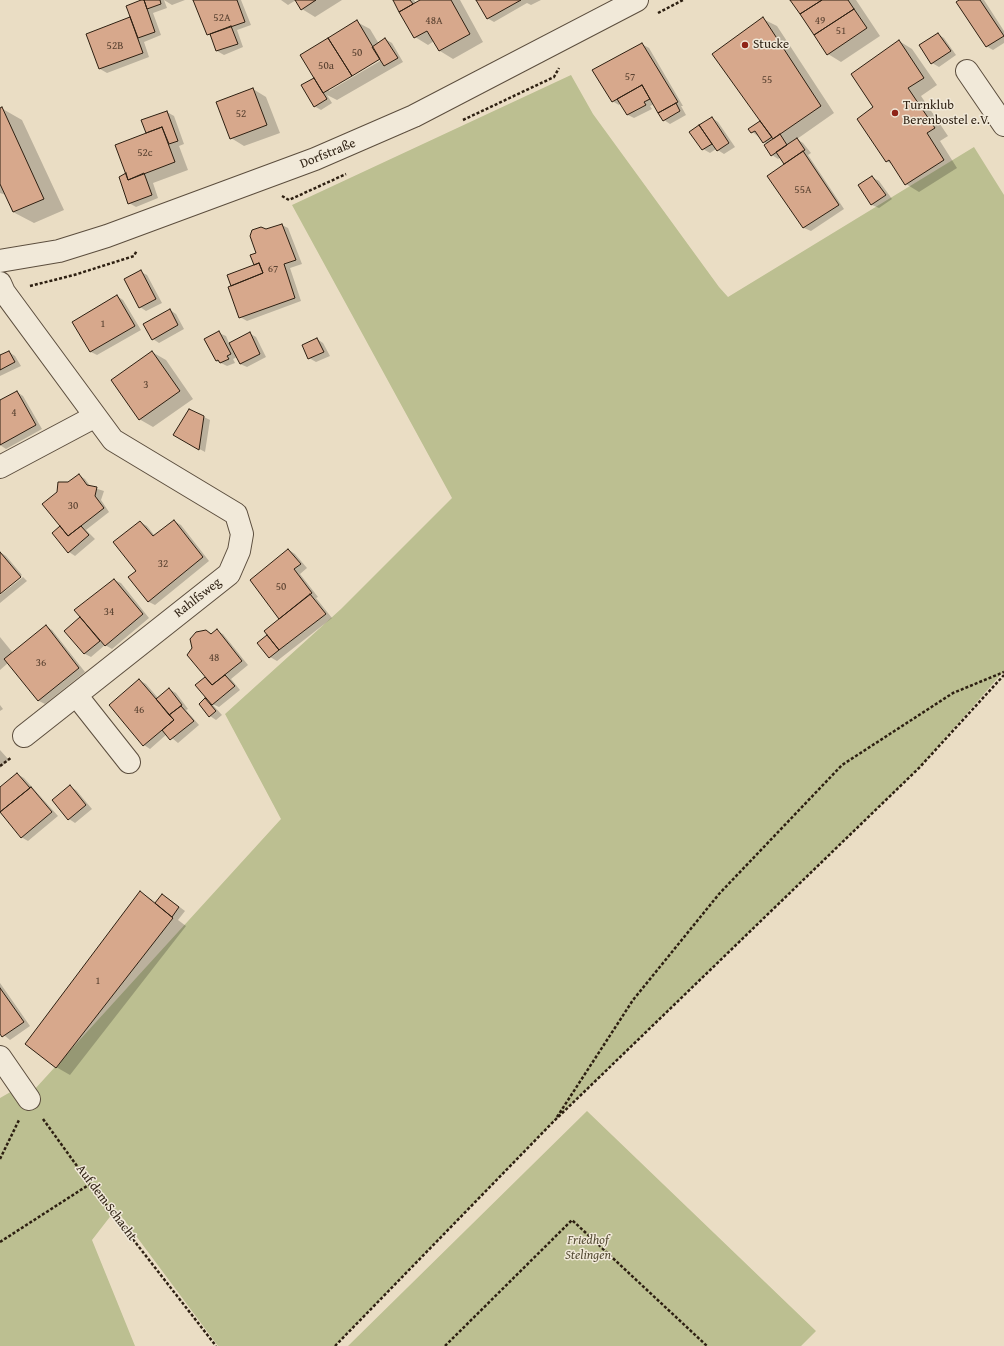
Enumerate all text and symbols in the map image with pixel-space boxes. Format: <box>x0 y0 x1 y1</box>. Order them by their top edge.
house number: 52A <box>213 11 231 25</box>
house number: 48A <box>425 14 443 28</box>
house number: 49 <box>815 14 825 28</box>
house number: 51 <box>836 24 846 38</box>
place label: Stucke <box>753 37 789 53</box>
house number: 52B <box>107 39 123 53</box>
marker: Stucke <box>740 40 750 50</box>
house number: 50 <box>352 46 362 60</box>
house number: 50a <box>318 59 334 73</box>
house number: 57 <box>625 70 635 84</box>
house number: 55 <box>762 73 772 87</box>
place label: Turnklub Berenbostel e.V. <box>903 98 990 129</box>
house number: 52 <box>236 107 246 121</box>
marker: Turnklub Berenbostel e.V. <box>890 108 900 118</box>
street label: Dorfstraße <box>298 136 358 172</box>
house number: 52c <box>137 146 153 160</box>
house number: 55A <box>794 183 812 197</box>
house number: 67 <box>268 262 278 276</box>
house number: 1 <box>100 317 106 331</box>
house number: 3 <box>143 378 149 392</box>
house number: 4 <box>11 406 17 420</box>
house number: 30 <box>68 499 78 513</box>
house number: 32 <box>158 557 168 571</box>
street label: Rahlfsweg <box>171 575 225 621</box>
house number: 50 <box>276 580 286 594</box>
house number: 34 <box>104 605 114 619</box>
house number: 48 <box>209 651 219 665</box>
house number: 36 <box>36 656 46 670</box>
house number: 46 <box>134 703 144 717</box>
house number: 1 <box>95 974 101 988</box>
street label: Auf dem Schacht <box>72 1162 140 1244</box>
park label: Friedhof Stelingen <box>565 1233 611 1264</box>

